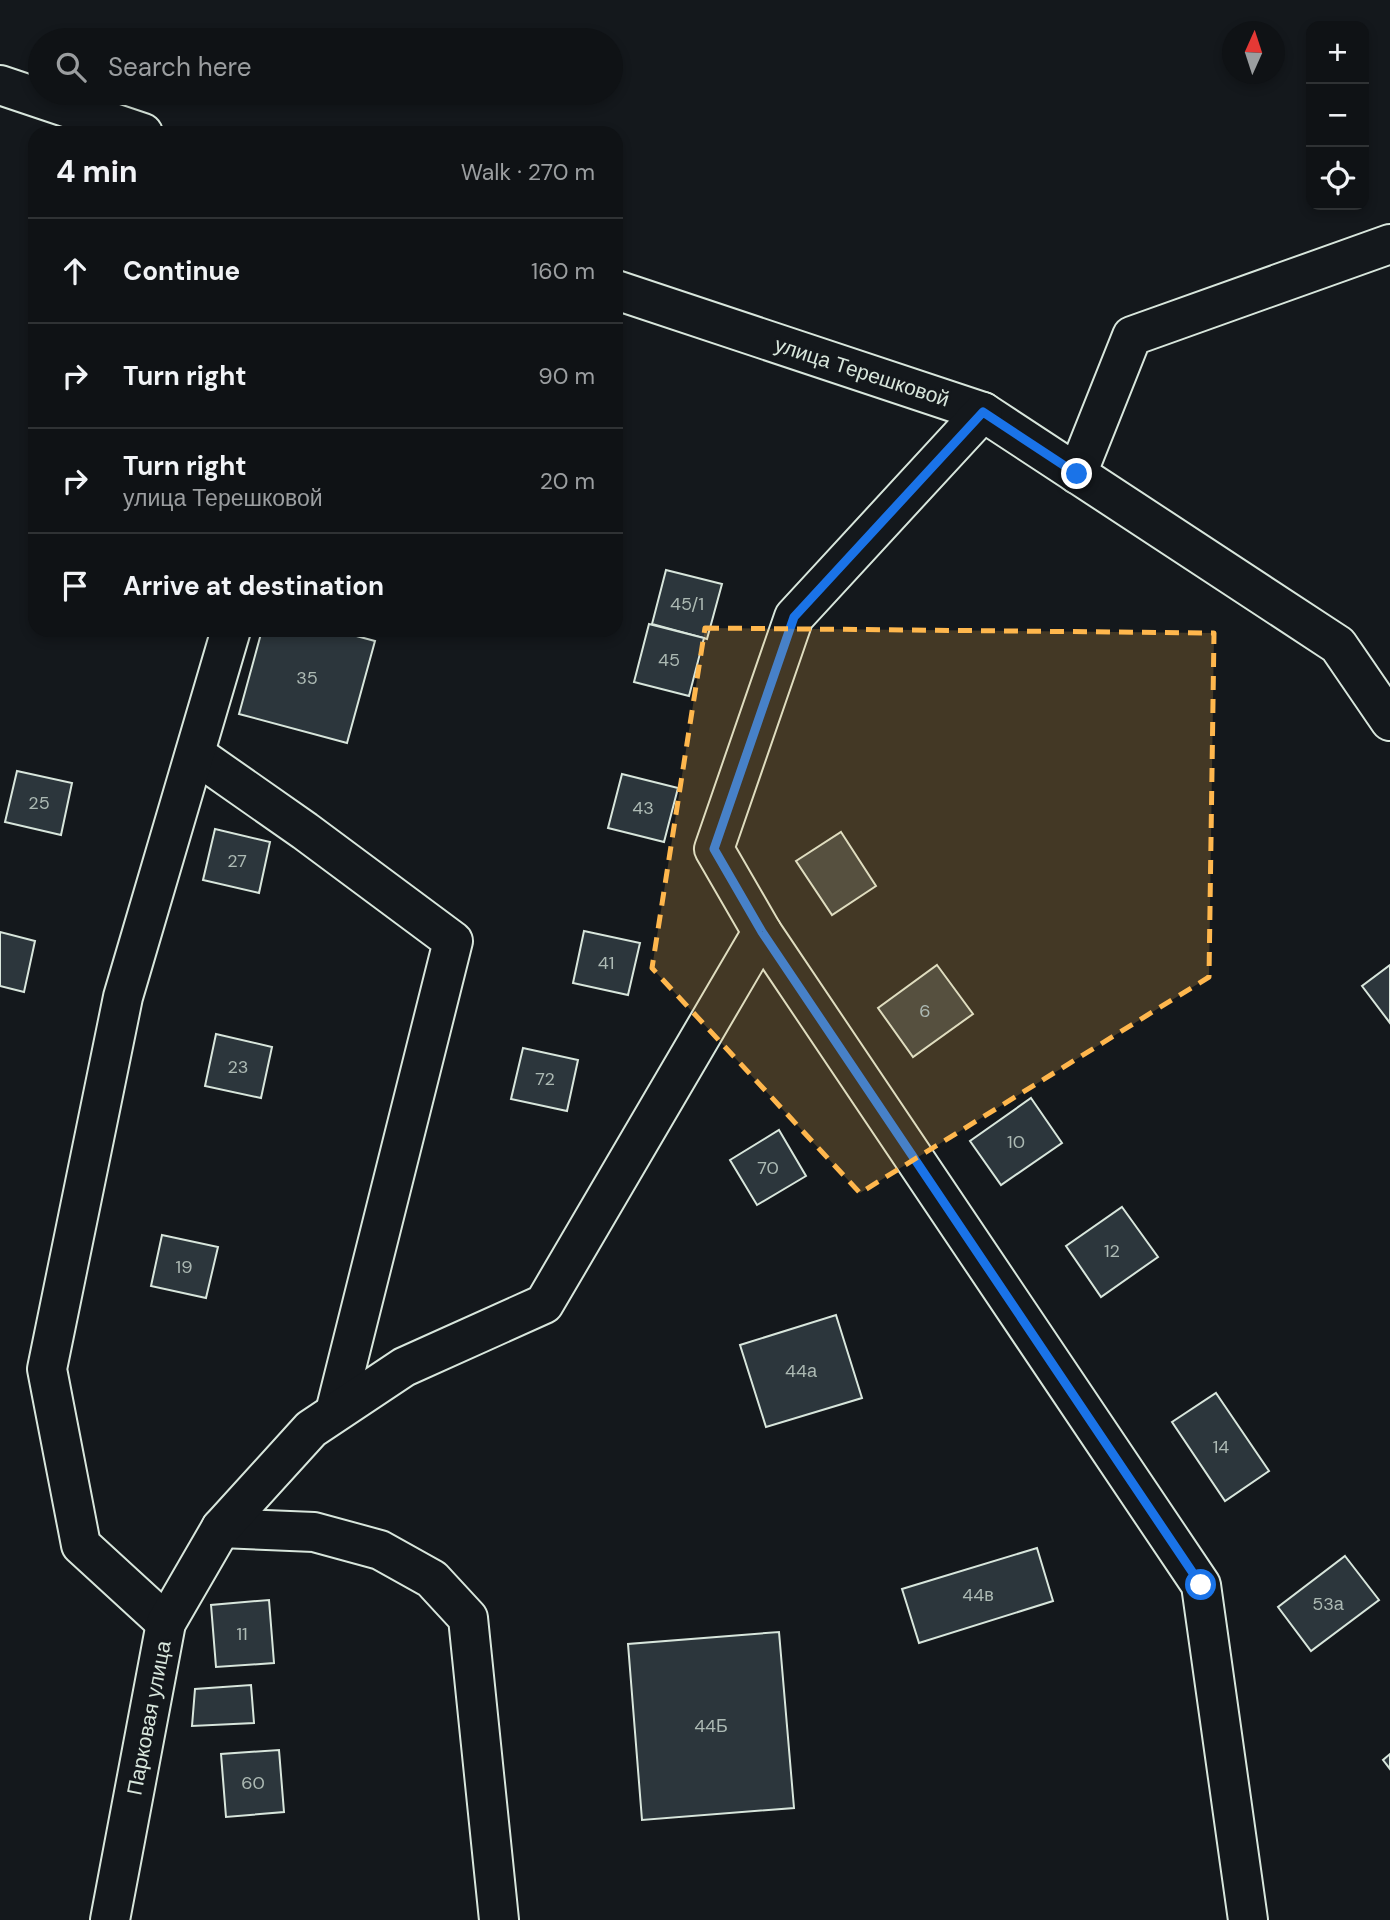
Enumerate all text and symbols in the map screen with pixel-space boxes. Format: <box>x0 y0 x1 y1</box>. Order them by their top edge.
north arrow <box>1222 21 1285 84</box>
map controls <box>1306 21 1369 210</box>
button: + <box>1306 21 1369 84</box>
search box <box>28 28 623 105</box>
icon: search <box>52 48 90 86</box>
text: Search here <box>108 50 251 84</box>
button: − <box>1306 84 1369 147</box>
button: locate <box>1306 147 1369 210</box>
text: 4 min <box>56 152 138 191</box>
text: Walk · 270 m <box>461 157 595 187</box>
icon: ahead <box>56 252 94 290</box>
text: Continue <box>123 254 240 288</box>
text: 160 m <box>531 256 595 286</box>
street label: улица Терешковой <box>771 331 953 413</box>
icon: right <box>56 357 94 395</box>
text: Turn right <box>123 359 247 393</box>
text: 90 m <box>538 361 595 391</box>
text: Turn right <box>123 449 247 483</box>
route end <box>1061 458 1092 489</box>
icon: right <box>56 462 94 500</box>
text: 20 m <box>540 466 595 496</box>
text: улица Терешковой <box>123 483 323 513</box>
icon: arrive <box>56 567 94 605</box>
text: Arrive at destination <box>123 569 384 603</box>
house number: 45/1 <box>670 592 704 616</box>
house number: 45 <box>658 648 680 672</box>
house number: 35 <box>296 666 318 690</box>
house number: 25 <box>28 791 50 815</box>
house number: 43 <box>632 796 654 820</box>
house number: 27 <box>227 849 247 873</box>
house number: 41 <box>598 951 614 975</box>
house number: 6 <box>919 999 931 1023</box>
house number: 23 <box>227 1055 249 1079</box>
house number: 72 <box>535 1067 555 1091</box>
house number: 10 <box>1007 1130 1025 1154</box>
house number: 70 <box>757 1156 779 1180</box>
house number: 12 <box>1104 1239 1120 1263</box>
house number: 19 <box>176 1255 192 1279</box>
house number: 44а <box>785 1359 818 1383</box>
house number: 14 <box>1213 1435 1229 1459</box>
route start <box>1185 1569 1216 1600</box>
house number: 44в <box>962 1583 994 1607</box>
house number: 53а <box>1312 1592 1345 1616</box>
house number: 11 <box>236 1622 248 1646</box>
street label: Парковая улица <box>120 1638 178 1798</box>
house number: 44Б <box>694 1714 728 1738</box>
house number: 60 <box>241 1771 265 1795</box>

